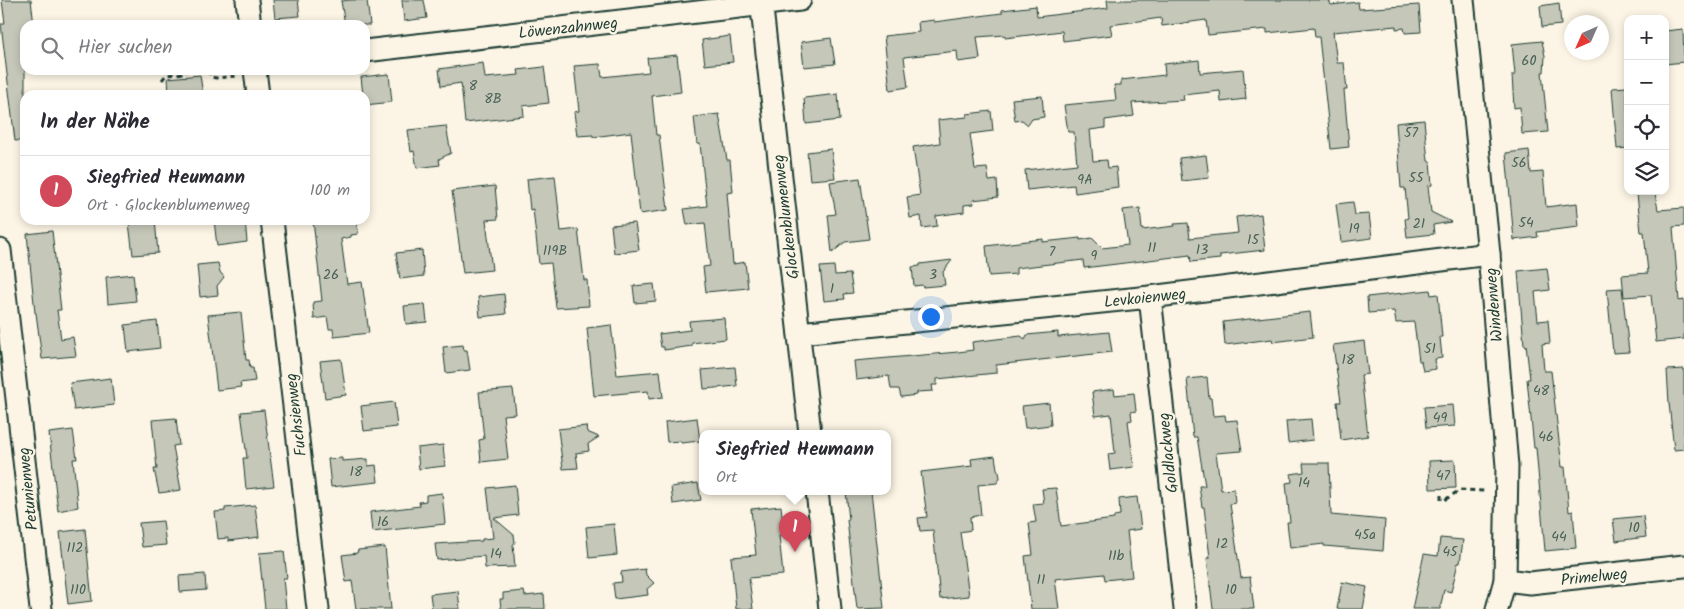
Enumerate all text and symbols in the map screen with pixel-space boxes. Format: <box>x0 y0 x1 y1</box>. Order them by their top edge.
street label: Löwenzahnweg <box>517 11 619 46</box>
north arrow <box>1564 15 1609 60</box>
map controls <box>1624 15 1669 195</box>
button: + <box>1624 15 1669 60</box>
search box <box>20 20 370 75</box>
text: Hier suchen <box>78 33 172 63</box>
icon: search <box>38 34 66 62</box>
house number: 60 <box>1522 50 1536 72</box>
button: − <box>1624 60 1669 105</box>
house number: 8 <box>469 75 478 97</box>
house number: 8B <box>484 88 502 110</box>
button: locate <box>1624 105 1669 150</box>
text: In der Nähe <box>40 106 150 139</box>
house number: 57 <box>1404 122 1419 144</box>
button: layers <box>1624 150 1669 195</box>
house number: 56 <box>1511 152 1527 174</box>
street label: Glockenblumenweg <box>766 153 807 281</box>
text: Siegfried Heumann <box>87 163 245 193</box>
house number: 55 <box>1408 167 1425 189</box>
house number: 9A <box>1077 169 1093 191</box>
text: 1 <box>54 178 58 203</box>
text: 100 m <box>310 178 350 203</box>
text: Ort · Glockenblumenweg <box>87 193 250 218</box>
house number: 54 <box>1518 212 1534 234</box>
house number: 21 <box>1413 213 1425 235</box>
house number: 19 <box>1348 218 1360 240</box>
house number: 15 <box>1247 229 1260 251</box>
house number: 11 <box>1148 237 1156 259</box>
house number: 13 <box>1196 239 1208 261</box>
house number: 119B <box>543 240 567 262</box>
house number: 7 <box>1049 241 1056 263</box>
house number: 9 <box>1091 245 1098 267</box>
house number: 26 <box>323 264 339 286</box>
house number: 3 <box>929 264 937 286</box>
street label: Windenweg <box>1479 267 1510 343</box>
house number: 1 <box>830 278 834 300</box>
street label: Levkoienweg <box>1103 282 1188 315</box>
your location <box>918 304 944 330</box>
house number: 51 <box>1424 338 1436 360</box>
house number: 18 <box>1342 349 1355 371</box>
street label: Fuchsienweg <box>279 372 314 458</box>
house number: 48 <box>1533 380 1550 402</box>
house number: 49 <box>1433 407 1447 429</box>
street label: Goldlackweg <box>1152 411 1185 494</box>
house number: 46 <box>1538 426 1554 448</box>
popup <box>699 430 891 495</box>
text: Siegfried Heumann <box>716 435 874 465</box>
street label: Petunienweg <box>12 446 45 532</box>
house number: 18 <box>350 461 363 483</box>
text: Ort <box>716 465 737 490</box>
house number: 47 <box>1436 465 1451 487</box>
house number: 14 <box>1298 472 1310 494</box>
house number: 16 <box>377 511 389 533</box>
pin: 1 <box>779 511 811 552</box>
house number: 10 <box>1628 517 1640 539</box>
house number: 45a <box>1354 524 1376 546</box>
house number: 44 <box>1551 526 1567 548</box>
house number: 12 <box>1216 533 1228 555</box>
house number: 112 <box>67 537 83 559</box>
house number: 45 <box>1442 541 1459 563</box>
house number: 14 <box>490 543 502 565</box>
house number: 11b <box>1108 545 1125 567</box>
street label: Primelweg <box>1559 562 1629 593</box>
house number: 11 <box>1037 569 1045 591</box>
house number: 110 <box>70 579 86 601</box>
house number: 10 <box>1225 579 1237 601</box>

